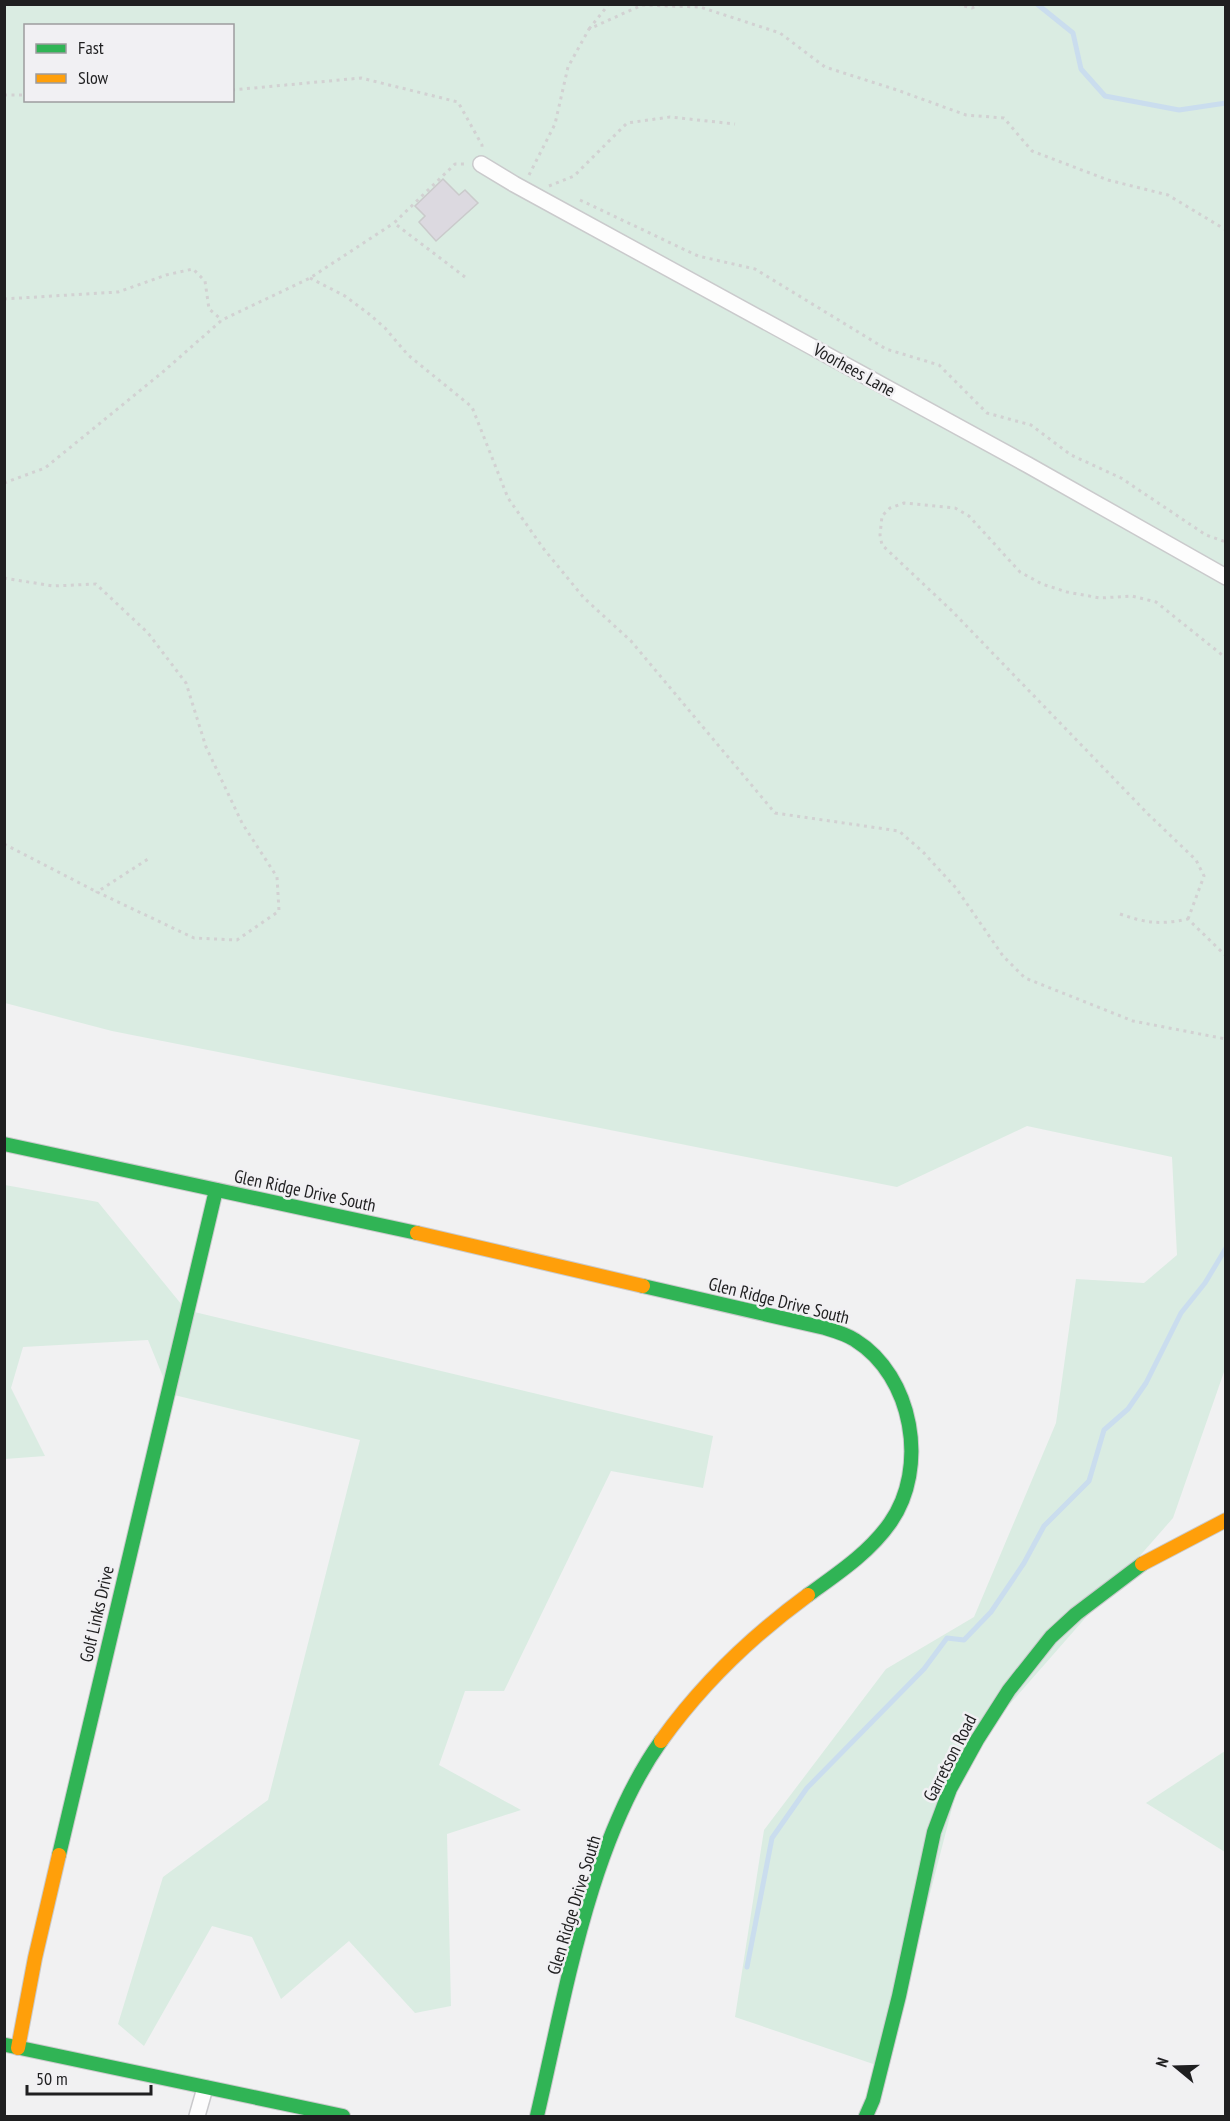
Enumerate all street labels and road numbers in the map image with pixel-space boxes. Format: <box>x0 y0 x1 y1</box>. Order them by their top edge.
street label: Voorhees Lane <box>808 337 899 401</box>
street label: Glen Ridge Drive South <box>232 1164 378 1217</box>
street label: Glen Ridge Drive South <box>706 1272 852 1329</box>
street label: Golf Links Drive <box>74 1563 119 1664</box>
street label: Garretson Road <box>918 1710 981 1805</box>
street label: Glen Ridge Drive South <box>541 1833 606 1977</box>

